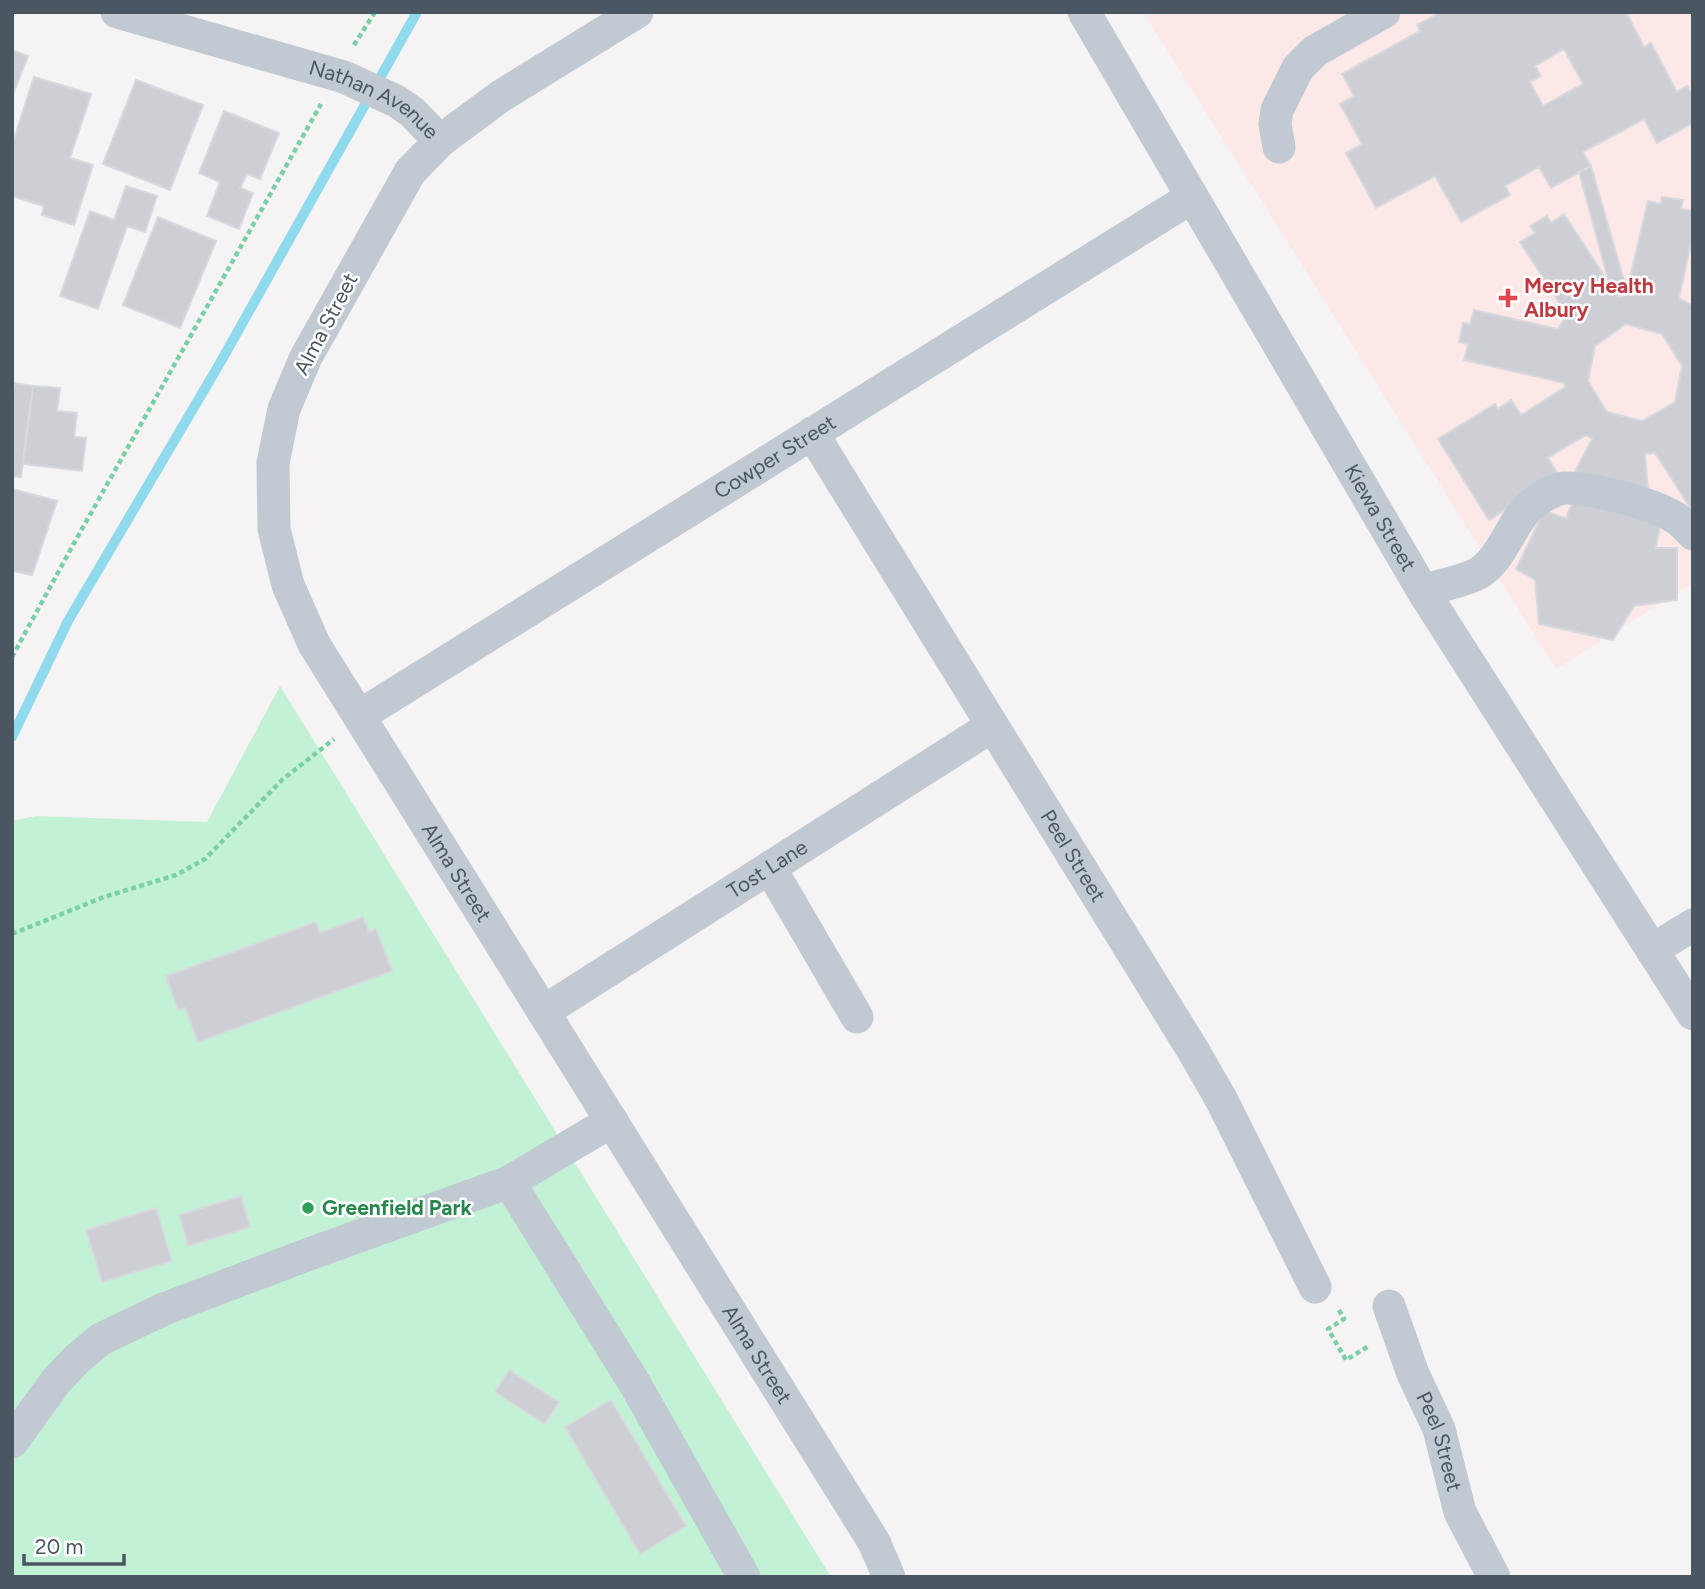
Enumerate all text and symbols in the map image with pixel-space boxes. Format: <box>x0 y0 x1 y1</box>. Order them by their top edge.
street label: Nathan Avenue <box>306 55 444 144</box>
street label: Alma Street <box>288 269 363 379</box>
place label: Mercy Health Albury <box>1524 273 1654 322</box>
marker: Mercy Health Albury <box>1498 288 1518 308</box>
street label: Cowper Street <box>709 409 840 504</box>
street label: Kiewa Street <box>1339 459 1422 576</box>
street label: Peel Street <box>1036 805 1111 906</box>
street label: Alma Street <box>417 818 497 926</box>
street label: Tost Lane <box>722 834 812 903</box>
place label: Greenfield Park <box>322 1195 472 1220</box>
marker: Greenfield Park <box>300 1200 316 1216</box>
street label: Alma Street <box>717 1300 798 1408</box>
street label: Peel Street <box>1411 1388 1467 1494</box>
scale bar <box>24 1522 124 1566</box>
text: 20 m <box>35 1534 83 1559</box>

